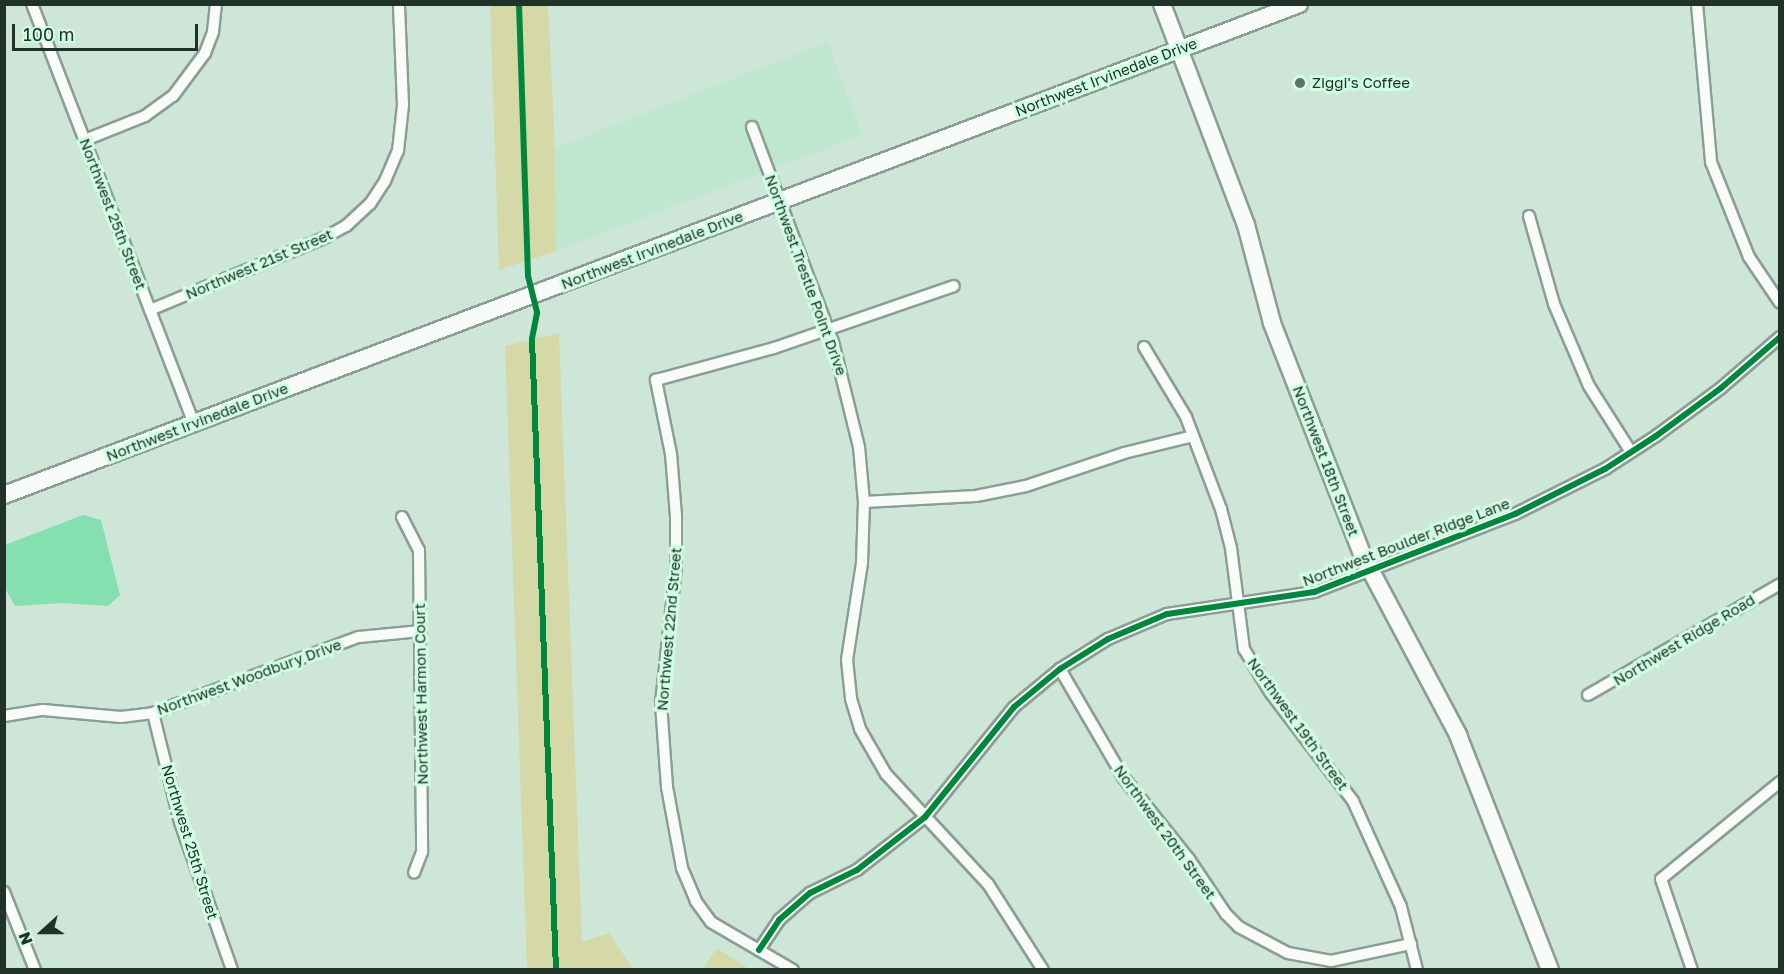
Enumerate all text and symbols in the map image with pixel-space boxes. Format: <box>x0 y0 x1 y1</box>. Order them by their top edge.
scale bar <box>15 12 201 50</box>
text: 100 m <box>23 23 74 45</box>
street label: Northwest Irvinedale Drive <box>1013 34 1199 120</box>
place label: Ziggi's Coffee <box>1312 74 1410 92</box>
marker: Ziggi's Coffee <box>1293 76 1307 90</box>
street label: Northwest 25th Street <box>76 136 150 292</box>
street label: Northwest Trestle Point Drive <box>761 172 851 378</box>
street label: Northwest Irvinedale Drive <box>559 207 745 293</box>
street label: Northwest 21st Street <box>183 225 335 303</box>
street label: Northwest Irvinedale Drive <box>104 379 290 465</box>
street label: Northwest 18th Street <box>1289 383 1363 539</box>
street label: Northwest Boulder Ridge Lane <box>1300 494 1512 590</box>
street label: Northwest 22nd Street <box>653 547 685 711</box>
street label: Northwest Ridge Road <box>1610 591 1758 689</box>
street label: Northwest Harmon Court <box>410 603 432 785</box>
street label: Northwest Woodbury Drive <box>154 635 344 719</box>
street label: Northwest 19th Street <box>1244 654 1352 794</box>
street label: Northwest 20th Street <box>1110 761 1220 903</box>
street label: Northwest 25th Street <box>158 762 222 922</box>
north arrow <box>12 902 72 962</box>
text: N <box>14 929 37 948</box>

